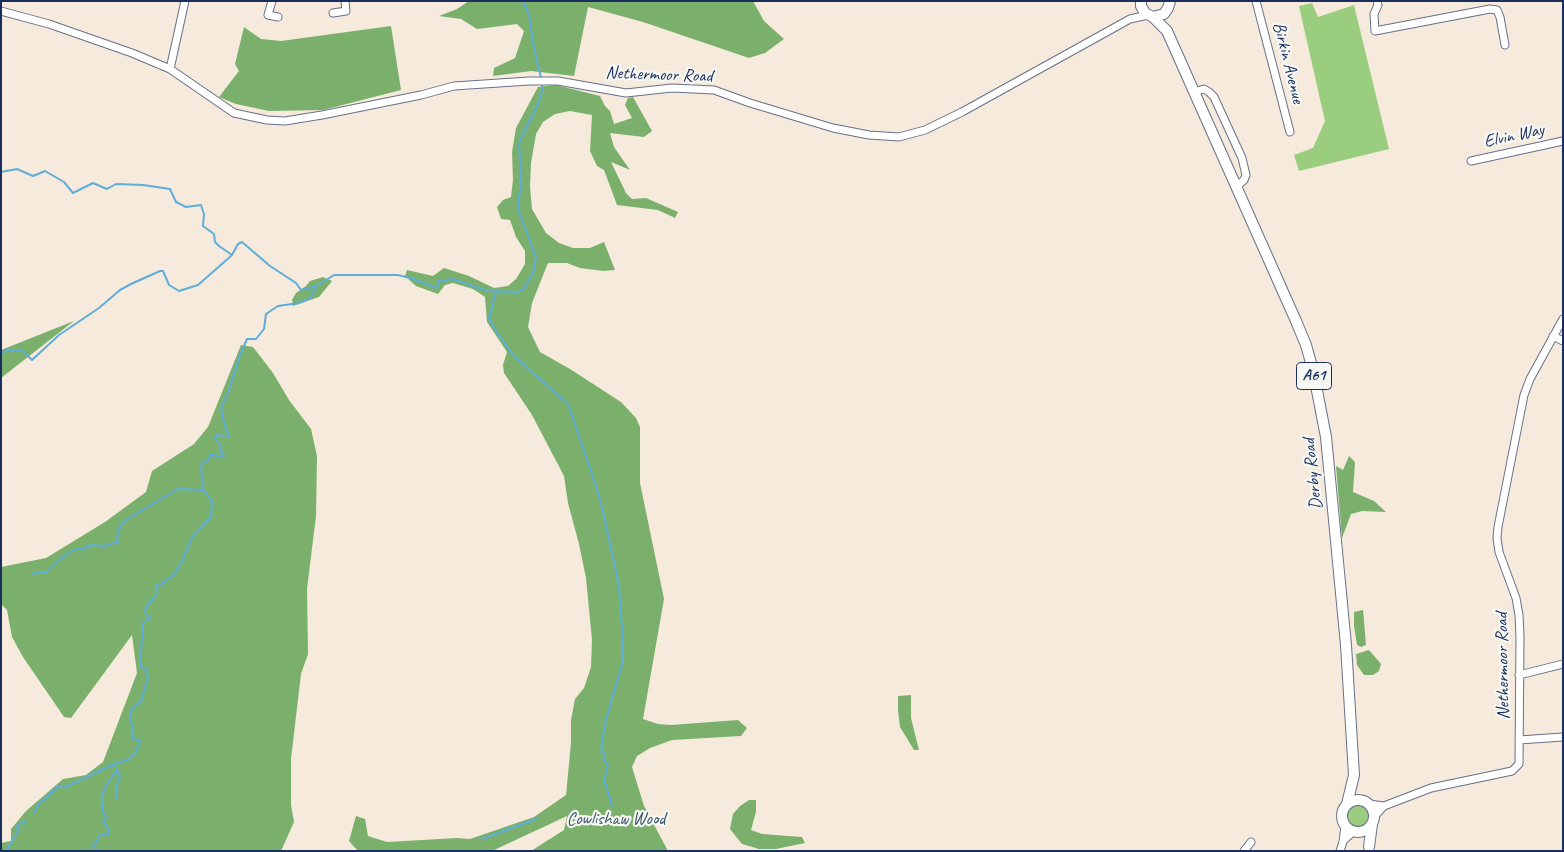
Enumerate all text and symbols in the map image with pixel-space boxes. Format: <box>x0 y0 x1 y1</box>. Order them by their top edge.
street label: Birkin Avenue <box>1267 20 1309 106</box>
street label: Nethermoor Road <box>605 62 713 88</box>
street label: Elvin Way <box>1482 119 1546 153</box>
road number: A61 <box>1296 362 1332 390</box>
street label: Derby Road <box>1299 437 1327 511</box>
street label: Nethermoor Road <box>1491 612 1515 720</box>
park label: Cowlishaw Wood <box>567 808 665 830</box>

